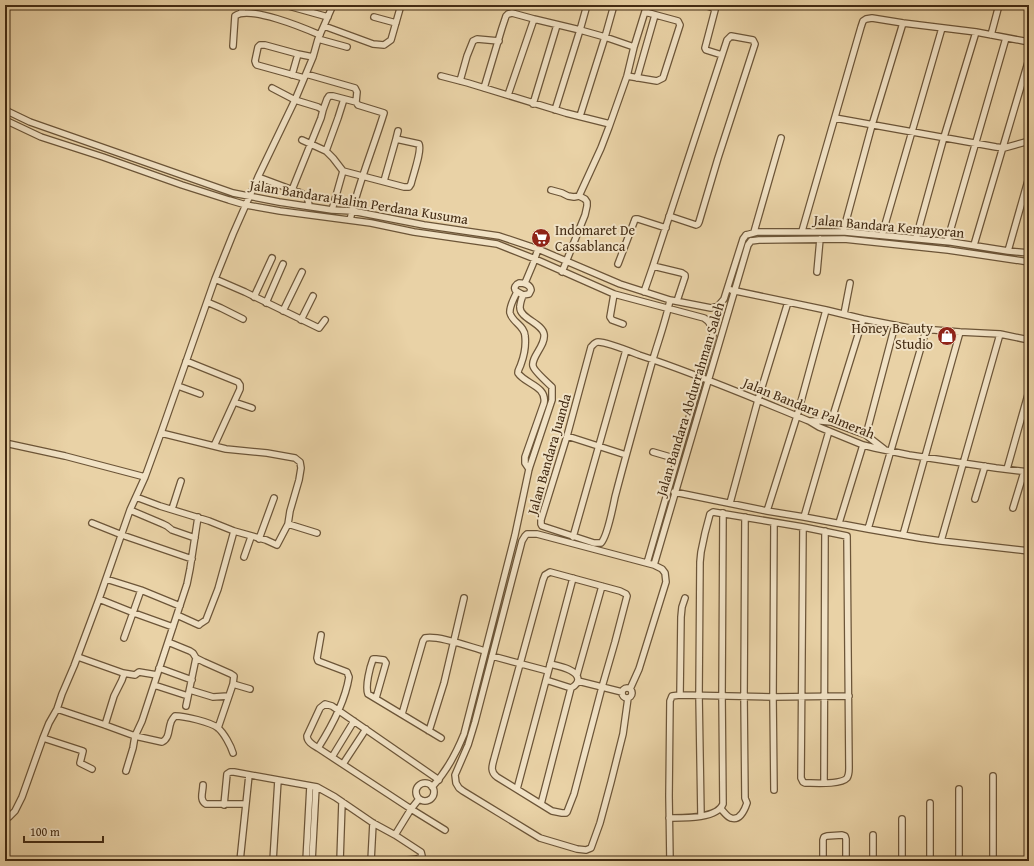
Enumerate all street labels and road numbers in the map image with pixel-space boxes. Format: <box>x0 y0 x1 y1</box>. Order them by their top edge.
street label: Jalan Bandara Halim Perdana Kusuma <box>246 175 470 229</box>
street label: Jalan Bandara Kemayoran <box>811 209 965 243</box>
street label: Jalan Bandara Abdurrahman Saleh <box>650 299 729 500</box>
street label: Jalan Bandara Palmerah <box>738 372 878 444</box>
street label: Jalan Bandara Juanda <box>522 391 576 519</box>

